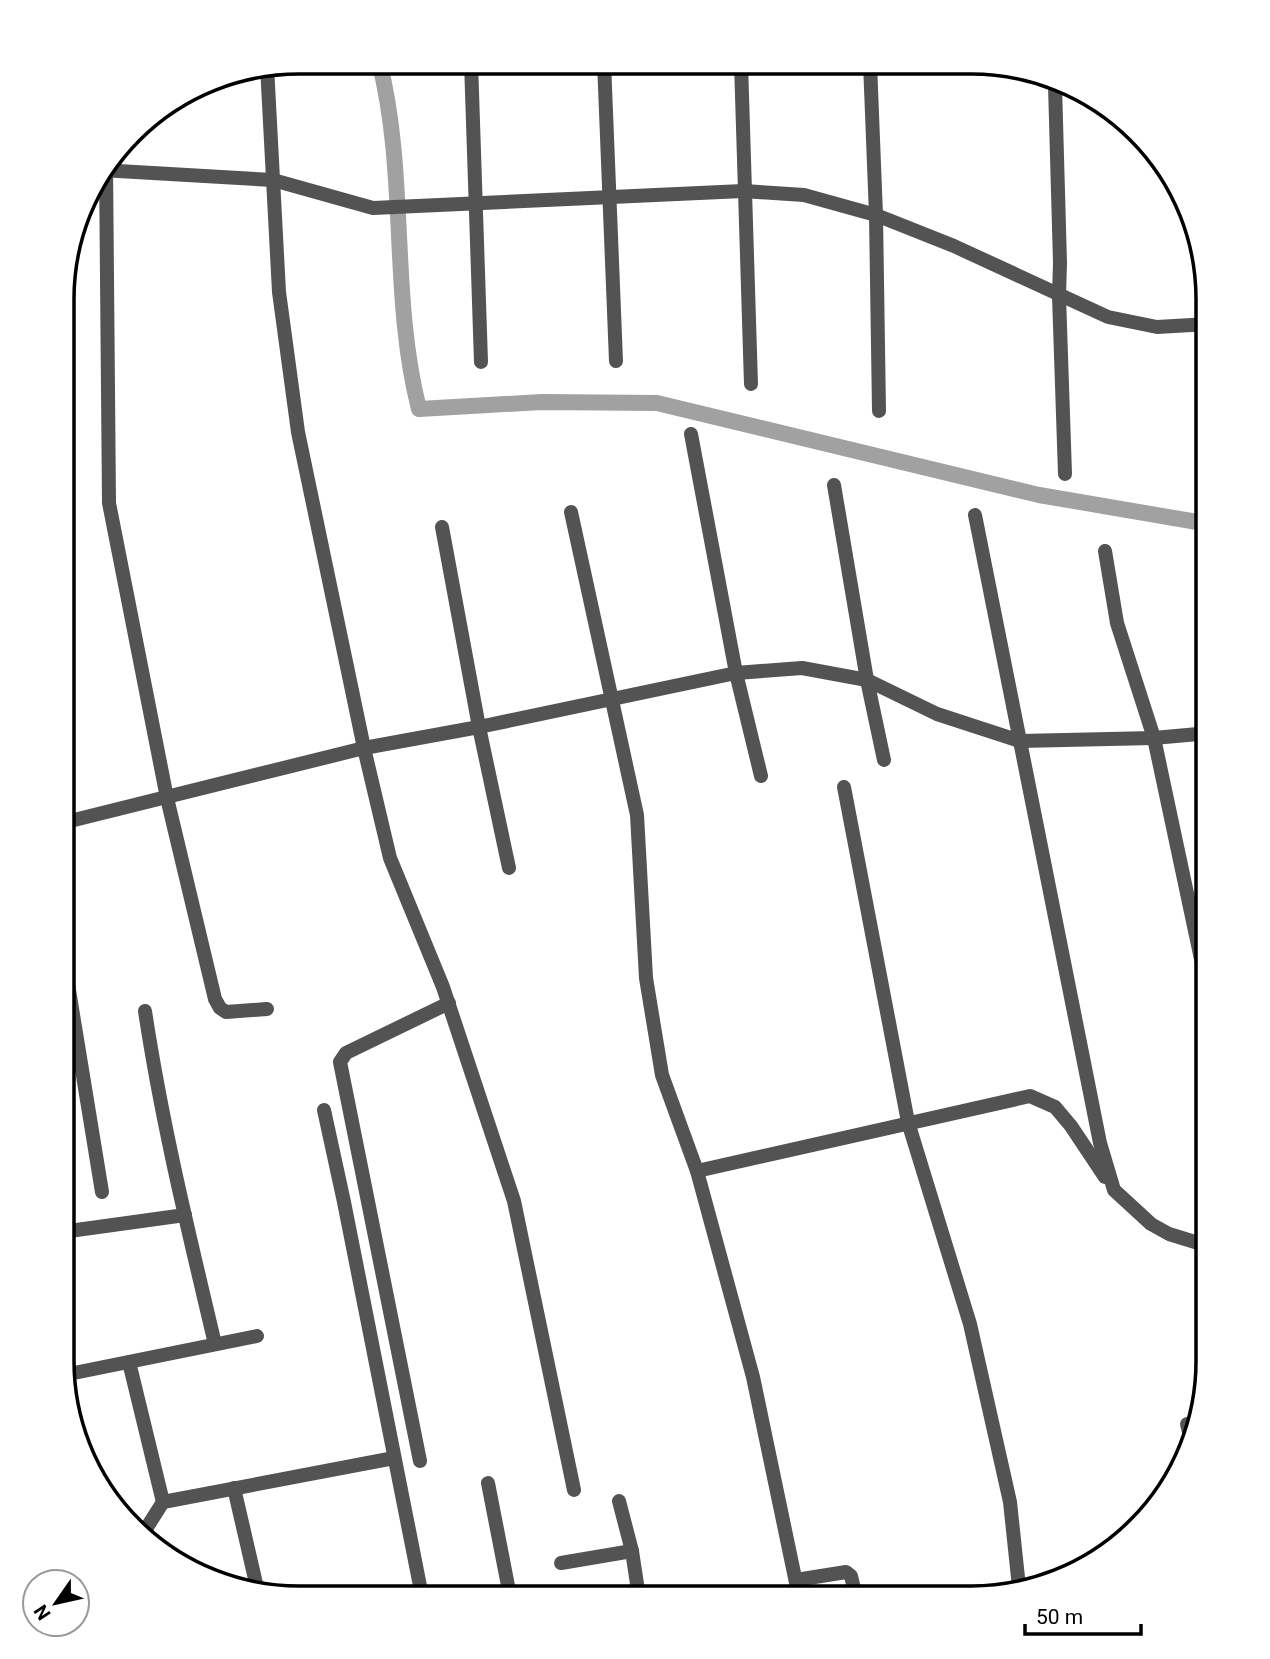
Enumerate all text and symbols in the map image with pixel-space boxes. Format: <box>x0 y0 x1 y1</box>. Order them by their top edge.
north arrow <box>21 1568 91 1638</box>
scale bar <box>1025 1592 1140 1636</box>
text: N <box>29 1600 56 1624</box>
text: 50 m <box>1036 1605 1083 1629</box>

